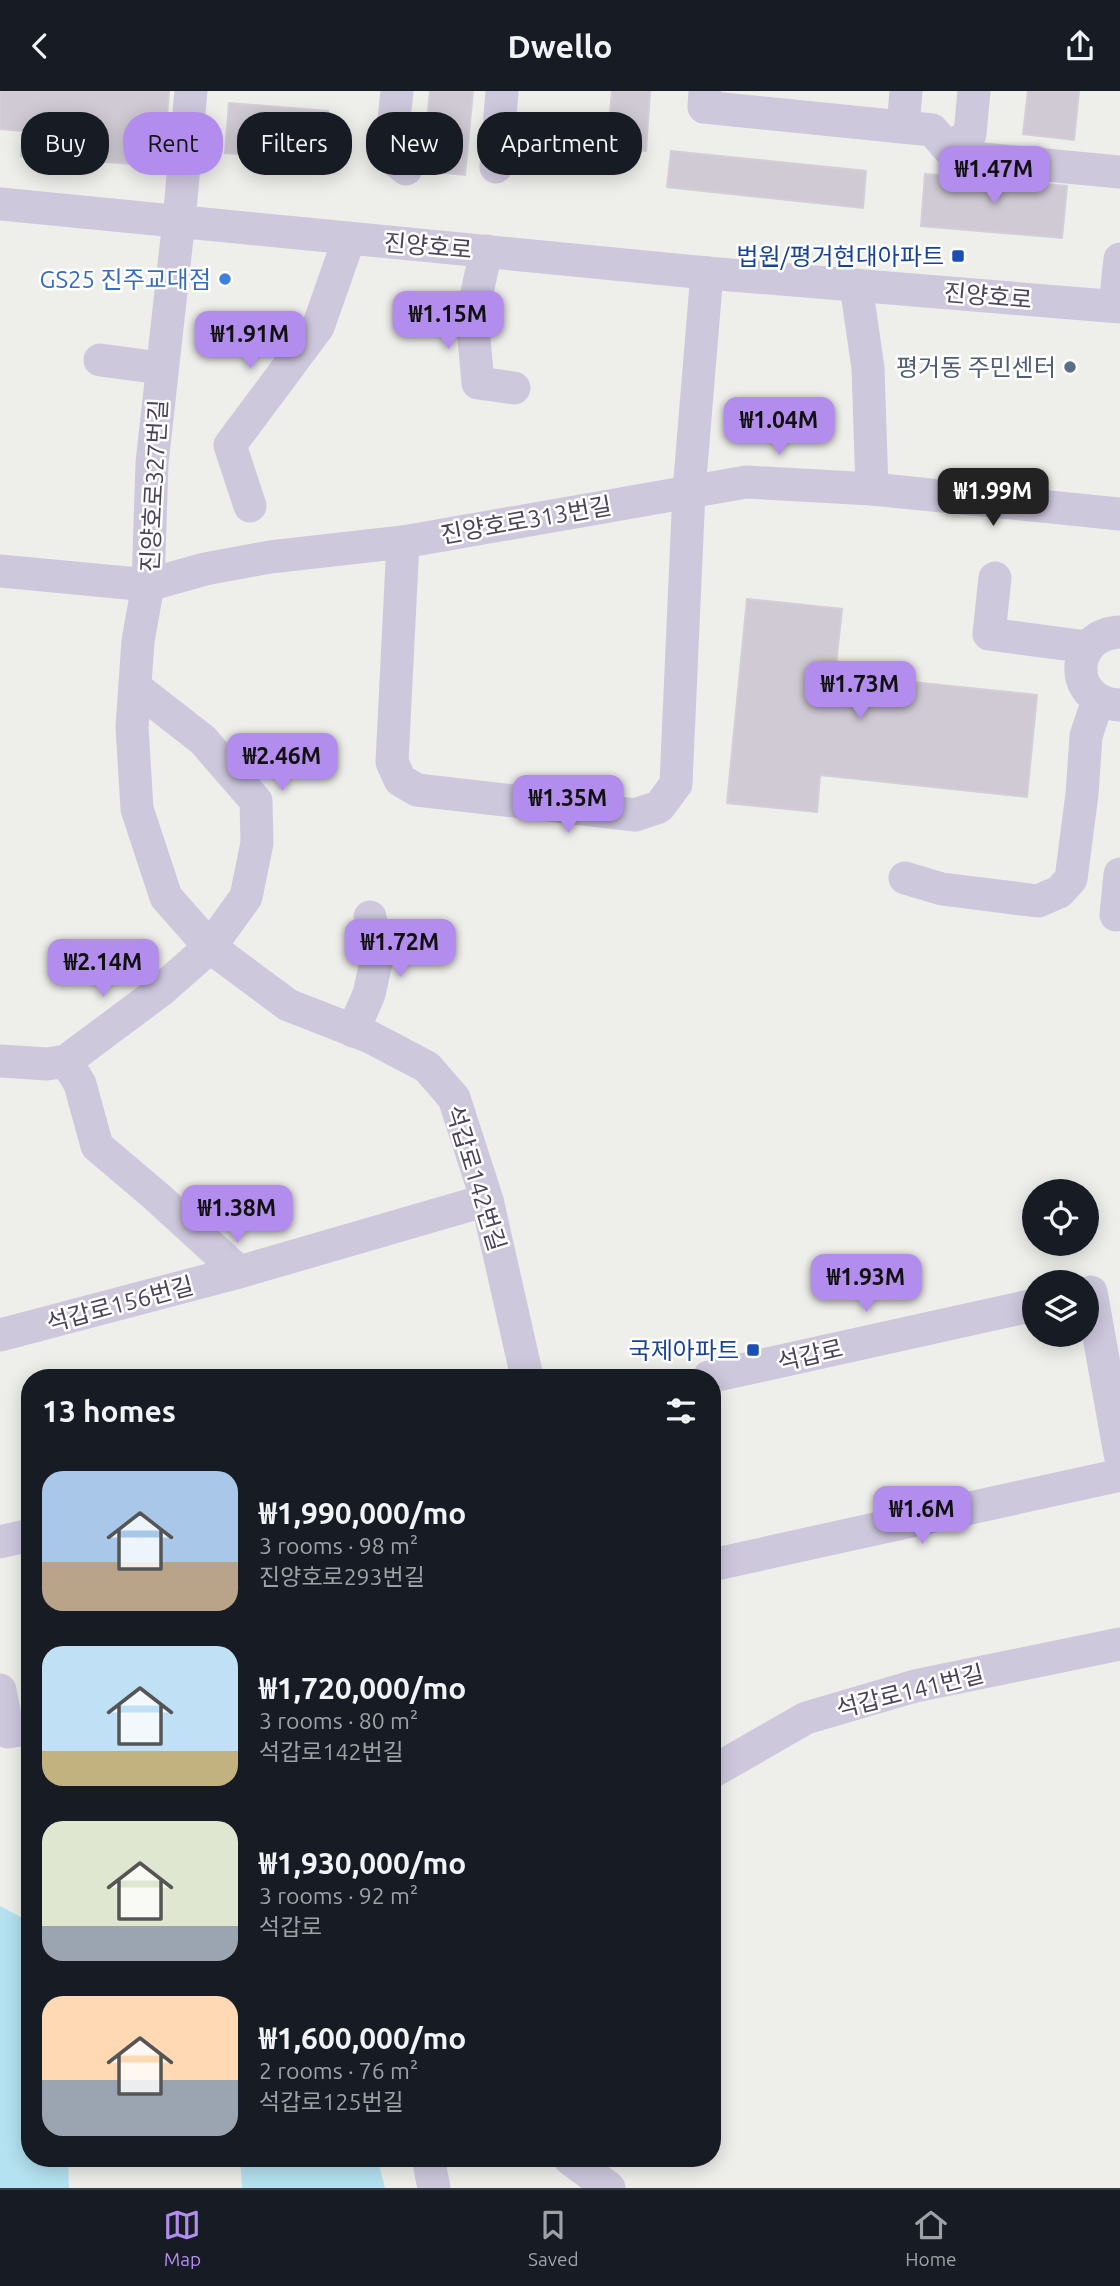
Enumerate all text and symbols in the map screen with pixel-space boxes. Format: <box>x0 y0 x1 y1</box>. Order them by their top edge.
icon: back <box>21 27 59 65</box>
icon: share <box>1061 27 1099 65</box>
text: Dwello <box>507 28 613 64</box>
chip: Buy <box>21 112 109 175</box>
chip: Rent <box>123 112 223 175</box>
chip: Filters <box>237 112 352 175</box>
chip: New <box>366 112 463 175</box>
chip: Apartment <box>477 112 642 175</box>
pin: ₩1.47M <box>937 146 1051 206</box>
text: ₩1.47M <box>955 156 1033 181</box>
street label: 진양호로 <box>383 229 473 263</box>
place label: 법원/평거현대아파트 <box>736 243 944 270</box>
marker: 법원/평거현대아파트 <box>950 248 966 264</box>
place label: GS25 진주교대점 <box>40 266 211 293</box>
marker: GS25 진주교대점 <box>217 271 233 287</box>
street label: 진양호로 <box>943 279 1033 313</box>
pin: ₩1.15M <box>391 292 505 351</box>
text: ₩1.15M <box>409 301 487 326</box>
pin: ₩1.91M <box>193 311 307 371</box>
text: ₩1.91M <box>211 321 289 346</box>
place label: 평거동 주민센터 <box>896 354 1056 381</box>
marker: 평거동 주민센터 <box>1062 359 1078 375</box>
pin: ₩1.04M <box>722 397 836 457</box>
street label: 진양호로327번길 <box>136 399 172 573</box>
text: ₩1.04M <box>740 407 818 432</box>
pin: ₩1.99M <box>936 469 1050 528</box>
text: ₩1.99M <box>954 478 1032 503</box>
street label: 진양호로313번길 <box>438 492 614 548</box>
pin: ₩1.73M <box>803 661 917 721</box>
text: ₩1.73M <box>821 671 899 696</box>
pin: ₩2.46M <box>225 733 339 793</box>
text: ₩2.46M <box>243 743 321 768</box>
pin: ₩1.35M <box>511 775 625 835</box>
text: ₩1.35M <box>529 785 607 810</box>
pin: ₩1.72M <box>343 919 457 979</box>
text: ₩1.72M <box>361 929 439 954</box>
pin: ₩2.14M <box>46 939 160 999</box>
text: ₩2.14M <box>64 949 142 974</box>
street label: 석갑로142번길 <box>441 1102 511 1254</box>
map controls <box>1022 1179 1099 1347</box>
button: locate <box>1022 1179 1099 1256</box>
pin: ₩1.38M <box>180 1185 294 1245</box>
text: ₩1.38M <box>198 1195 276 1220</box>
pin: ₩1.93M <box>809 1255 923 1314</box>
text: ₩1.93M <box>827 1264 905 1289</box>
button: layers <box>1022 1270 1099 1347</box>
street label: 석갑로156번길 <box>44 1271 196 1337</box>
street label: 석갑로 <box>775 1334 845 1376</box>
place label: 국제아파트 <box>629 1337 739 1364</box>
marker: 국제아파트 <box>745 1342 761 1358</box>
icon: filters <box>662 1392 700 1430</box>
text: 13 homes <box>42 1394 176 1428</box>
pin: ₩1.6M <box>873 1487 971 1546</box>
text: ₩1,990,000/mo <box>259 1496 466 1530</box>
text: ₩1.6M <box>889 1496 955 1521</box>
icon: home <box>98 1499 182 1583</box>
text: 3 rooms · 98 m² <box>259 1533 418 1558</box>
text: 진양호로293번길 <box>259 1564 425 1589</box>
street label: 석갑로141번길 <box>833 1660 987 1722</box>
text: ₩1,720,000/mo <box>259 1671 466 1705</box>
icon: home <box>98 1674 182 1758</box>
text: 3 rooms · 80 m² <box>259 1708 418 1733</box>
text: 석갑로142번길 <box>259 1739 404 1764</box>
text: ₩1,930,000/mo <box>259 1846 466 1880</box>
icon: home <box>98 1849 182 1933</box>
text: 3 rooms · 92 m² <box>259 1883 418 1908</box>
text: 석갑로 <box>259 1914 322 1939</box>
text: ₩1,600,000/mo <box>259 2021 466 2055</box>
icon: home <box>98 2024 182 2108</box>
text: 2 rooms · 76 m² <box>259 2058 418 2083</box>
text: 석갑로125번길 <box>259 2089 404 2114</box>
tab: Map <box>163 2206 201 2270</box>
tab: Saved <box>528 2206 579 2270</box>
tab: Home <box>905 2206 957 2270</box>

